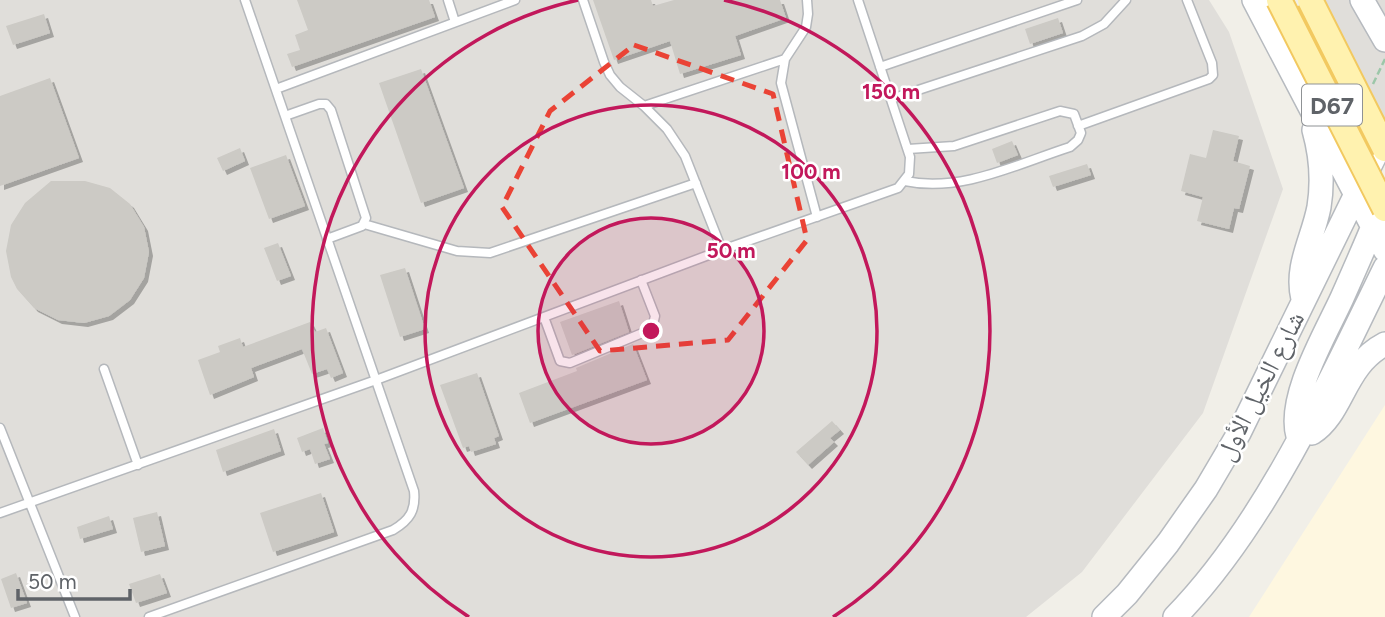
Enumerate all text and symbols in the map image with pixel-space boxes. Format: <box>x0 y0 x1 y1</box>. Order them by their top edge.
text: 150 m <box>862 79 920 104</box>
road number: D67 <box>1302 84 1362 125</box>
text: 100 m <box>781 159 841 184</box>
text: 50 m <box>706 238 756 263</box>
street label: شارع الخيل الأول <box>1209 306 1311 466</box>
centre of rings <box>639 319 663 343</box>
scale bar <box>18 558 130 602</box>
text: 50 m <box>28 569 77 594</box>

